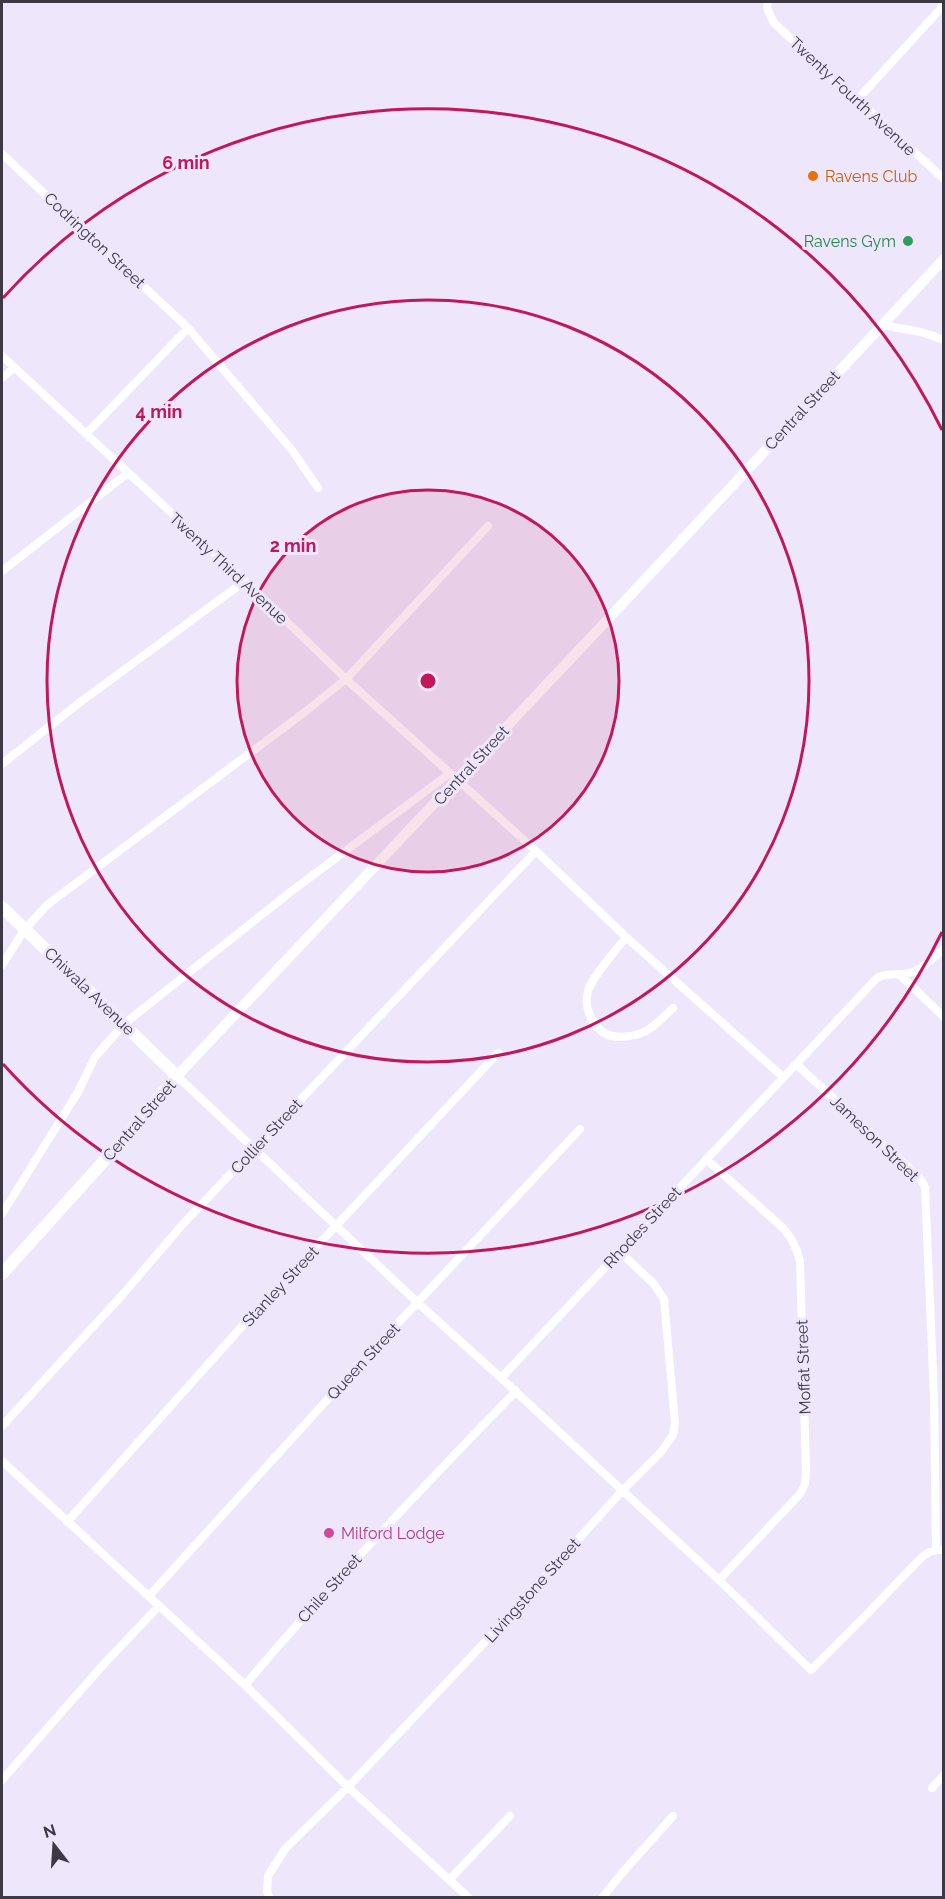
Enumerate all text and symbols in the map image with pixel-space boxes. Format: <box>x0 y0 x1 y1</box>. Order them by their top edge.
street label: Twenty Fourth Avenue <box>786 33 920 160</box>
text: 6 min <box>162 152 210 173</box>
place label: Ravens Club <box>825 167 917 186</box>
marker: Ravens Club <box>806 169 820 183</box>
street label: Codrington Street <box>40 189 150 293</box>
place label: Ravens Gym <box>804 232 896 251</box>
marker: Ravens Gym <box>901 234 915 248</box>
street label: Central Street <box>761 366 844 454</box>
text: 4 min <box>136 401 182 422</box>
street label: Twenty Third Avenue <box>166 509 292 628</box>
text: 2 min <box>270 535 316 556</box>
centre of rings <box>418 671 438 691</box>
street label: Central Street <box>430 721 513 809</box>
street label: Chiwala Avenue <box>41 943 139 1039</box>
street label: Central Street <box>99 1075 180 1165</box>
street label: Jameson Street <box>827 1091 923 1186</box>
street label: Collier Street <box>227 1094 306 1178</box>
street label: Rhodes Street <box>600 1182 685 1272</box>
street label: Stanley Street <box>238 1242 323 1331</box>
street label: Queen Street <box>323 1319 404 1404</box>
street label: Moffat Street <box>792 1319 815 1415</box>
place label: Milford Lodge <box>341 1524 445 1543</box>
marker: Milford Lodge <box>322 1526 336 1540</box>
street label: Livingstone Street <box>481 1534 585 1646</box>
street label: Chile Street <box>294 1550 366 1627</box>
north arrow <box>24 1815 84 1875</box>
text: N <box>41 1820 58 1842</box>

